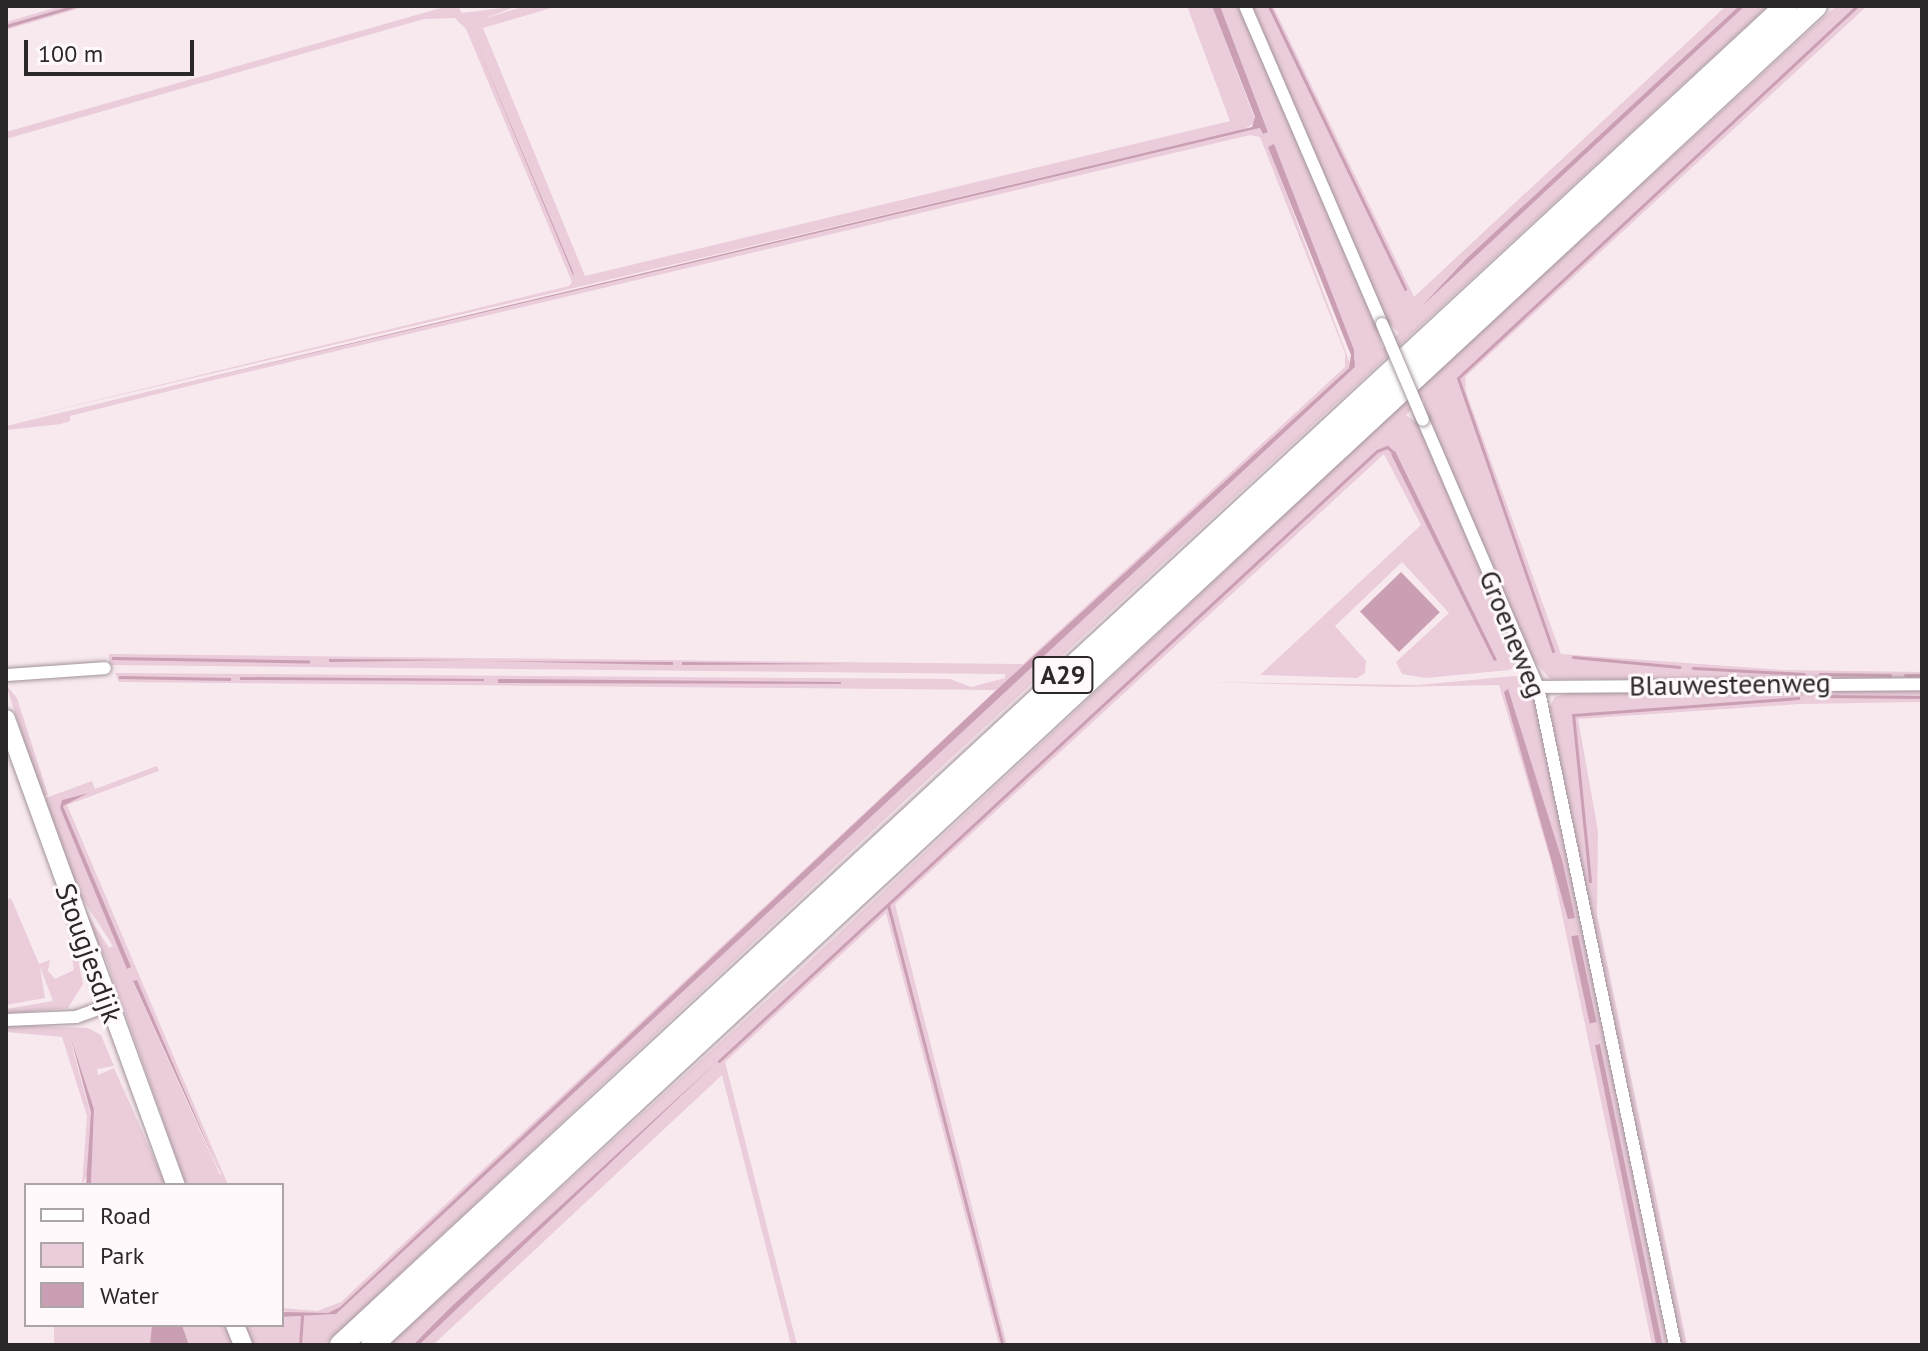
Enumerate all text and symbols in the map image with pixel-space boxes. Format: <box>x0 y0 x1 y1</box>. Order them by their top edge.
scale bar <box>28 24 198 74</box>
text: 100 m <box>38 38 103 69</box>
street label: Groeneweg <box>1472 565 1554 703</box>
road number: A29 <box>1031 653 1095 697</box>
street label: Blauwesteenweg <box>1629 665 1831 703</box>
street label: Stougjesdijk <box>48 879 130 1027</box>
legend <box>24 1183 284 1327</box>
text: Road <box>100 1200 151 1231</box>
text: Park <box>100 1240 144 1271</box>
text: Water <box>100 1280 159 1311</box>

